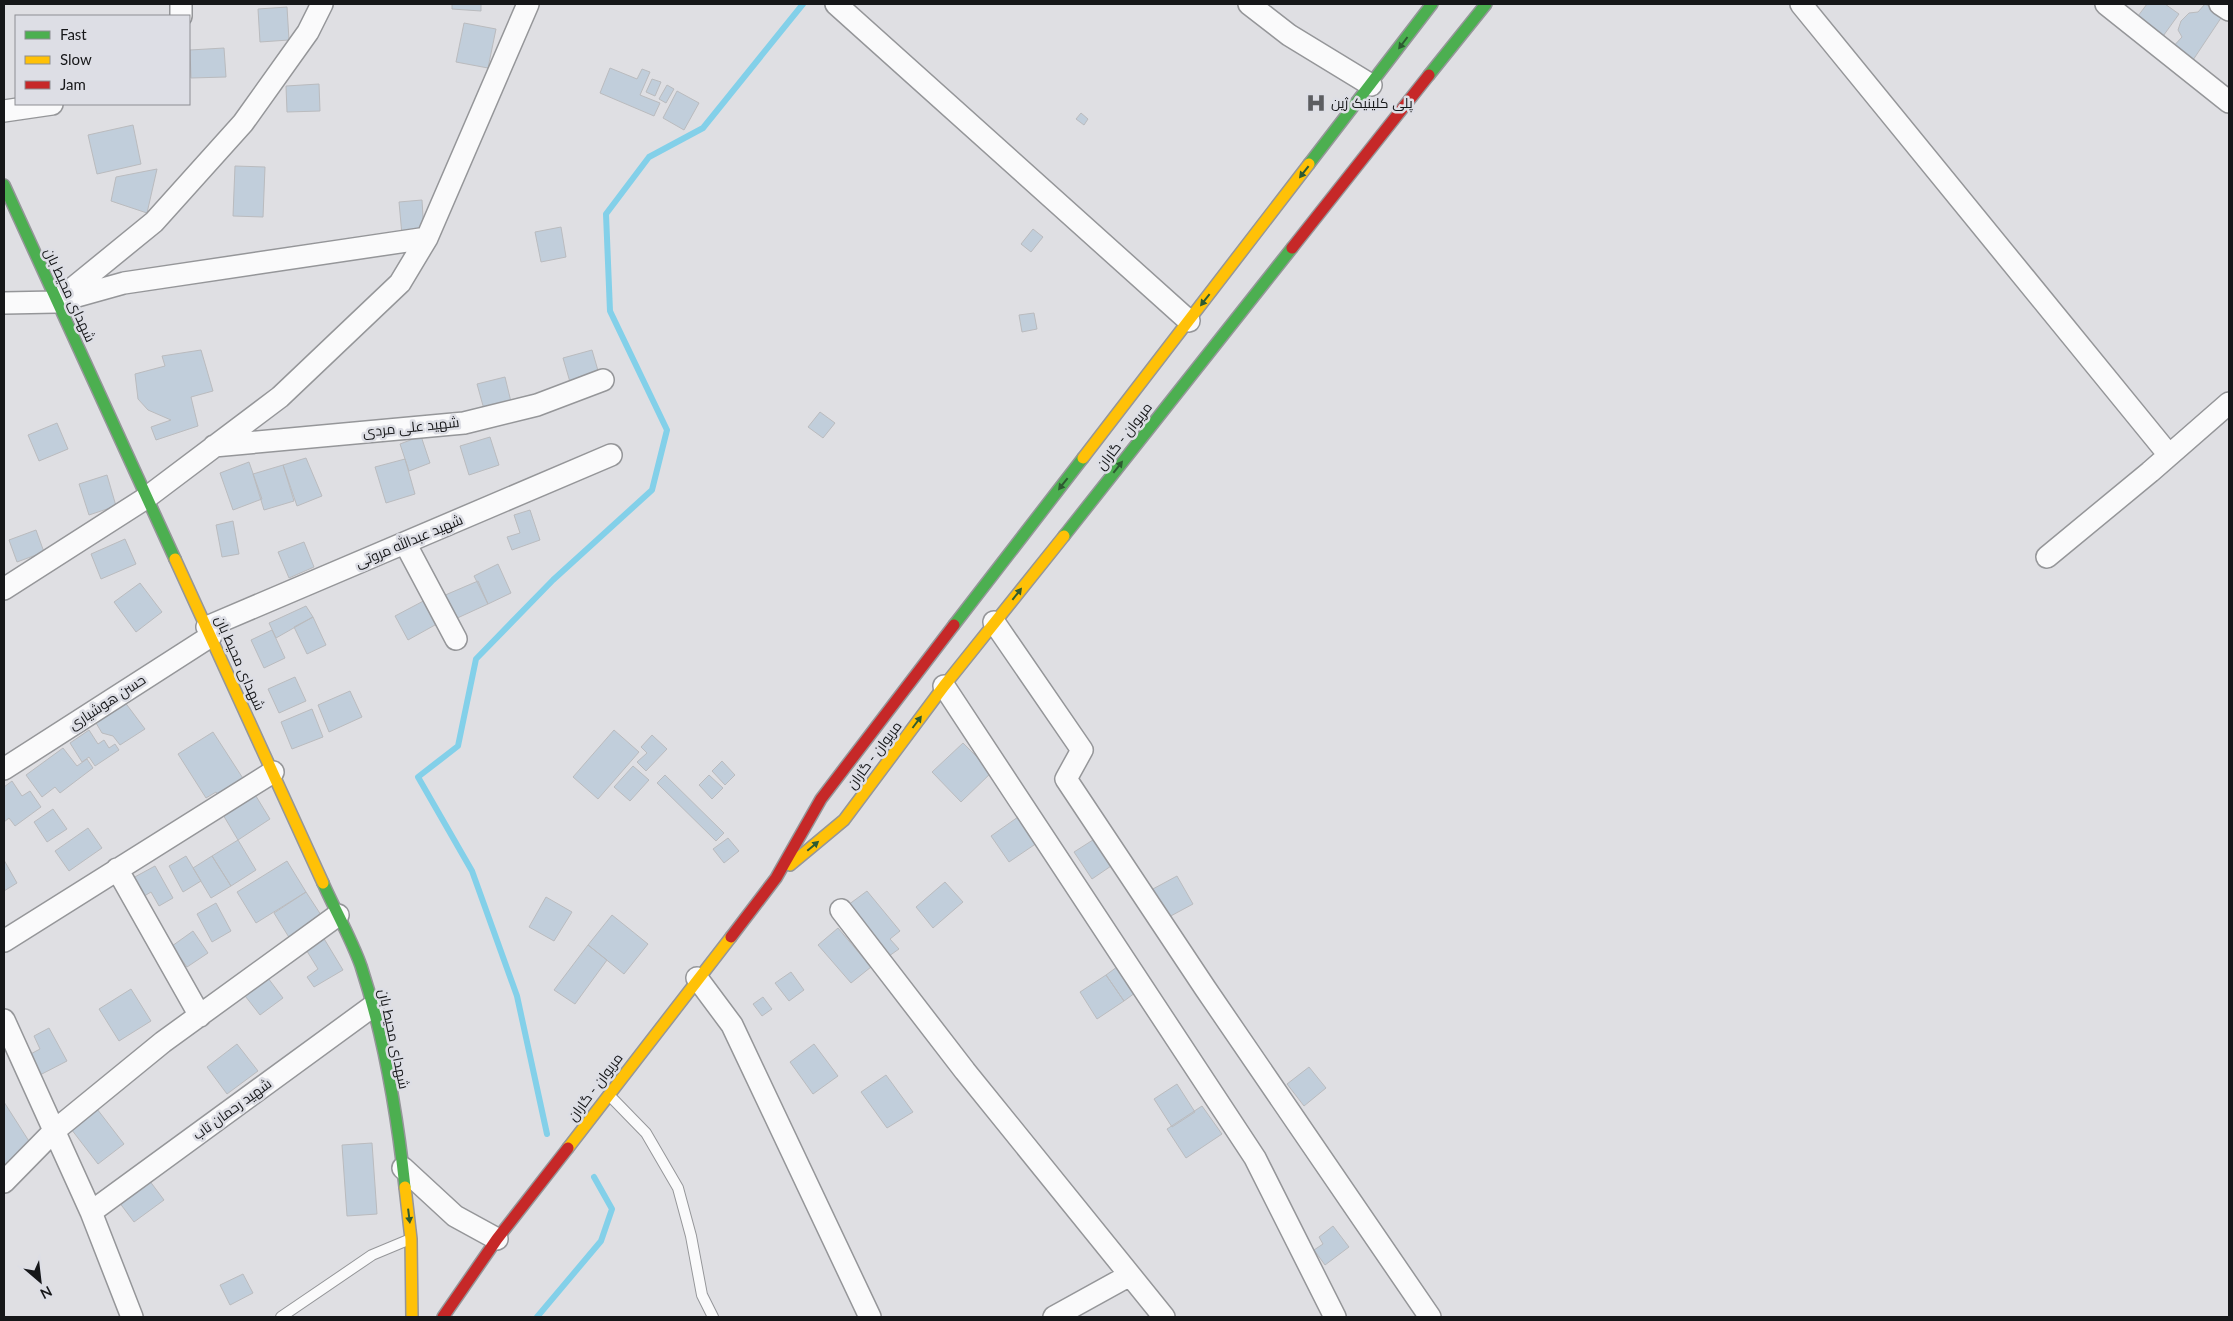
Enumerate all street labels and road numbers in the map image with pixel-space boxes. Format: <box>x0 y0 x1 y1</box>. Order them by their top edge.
street label: شهدای محیط بان <box>41 245 100 344</box>
street label: مریوان - گاران <box>1092 399 1155 473</box>
street label: شهید علی مردی <box>362 413 460 440</box>
street label: شهید عبدالله مروتی <box>353 510 465 571</box>
street label: شهدای محیط بان <box>212 613 269 713</box>
street label: حسن هوشیاری <box>65 670 148 733</box>
street label: مریوان - گاران <box>842 717 905 792</box>
street label: شهدای محیط بان <box>376 987 413 1090</box>
street label: مریوان - گاران <box>563 1049 626 1124</box>
street label: شهید رحمان تاب <box>189 1074 274 1143</box>

